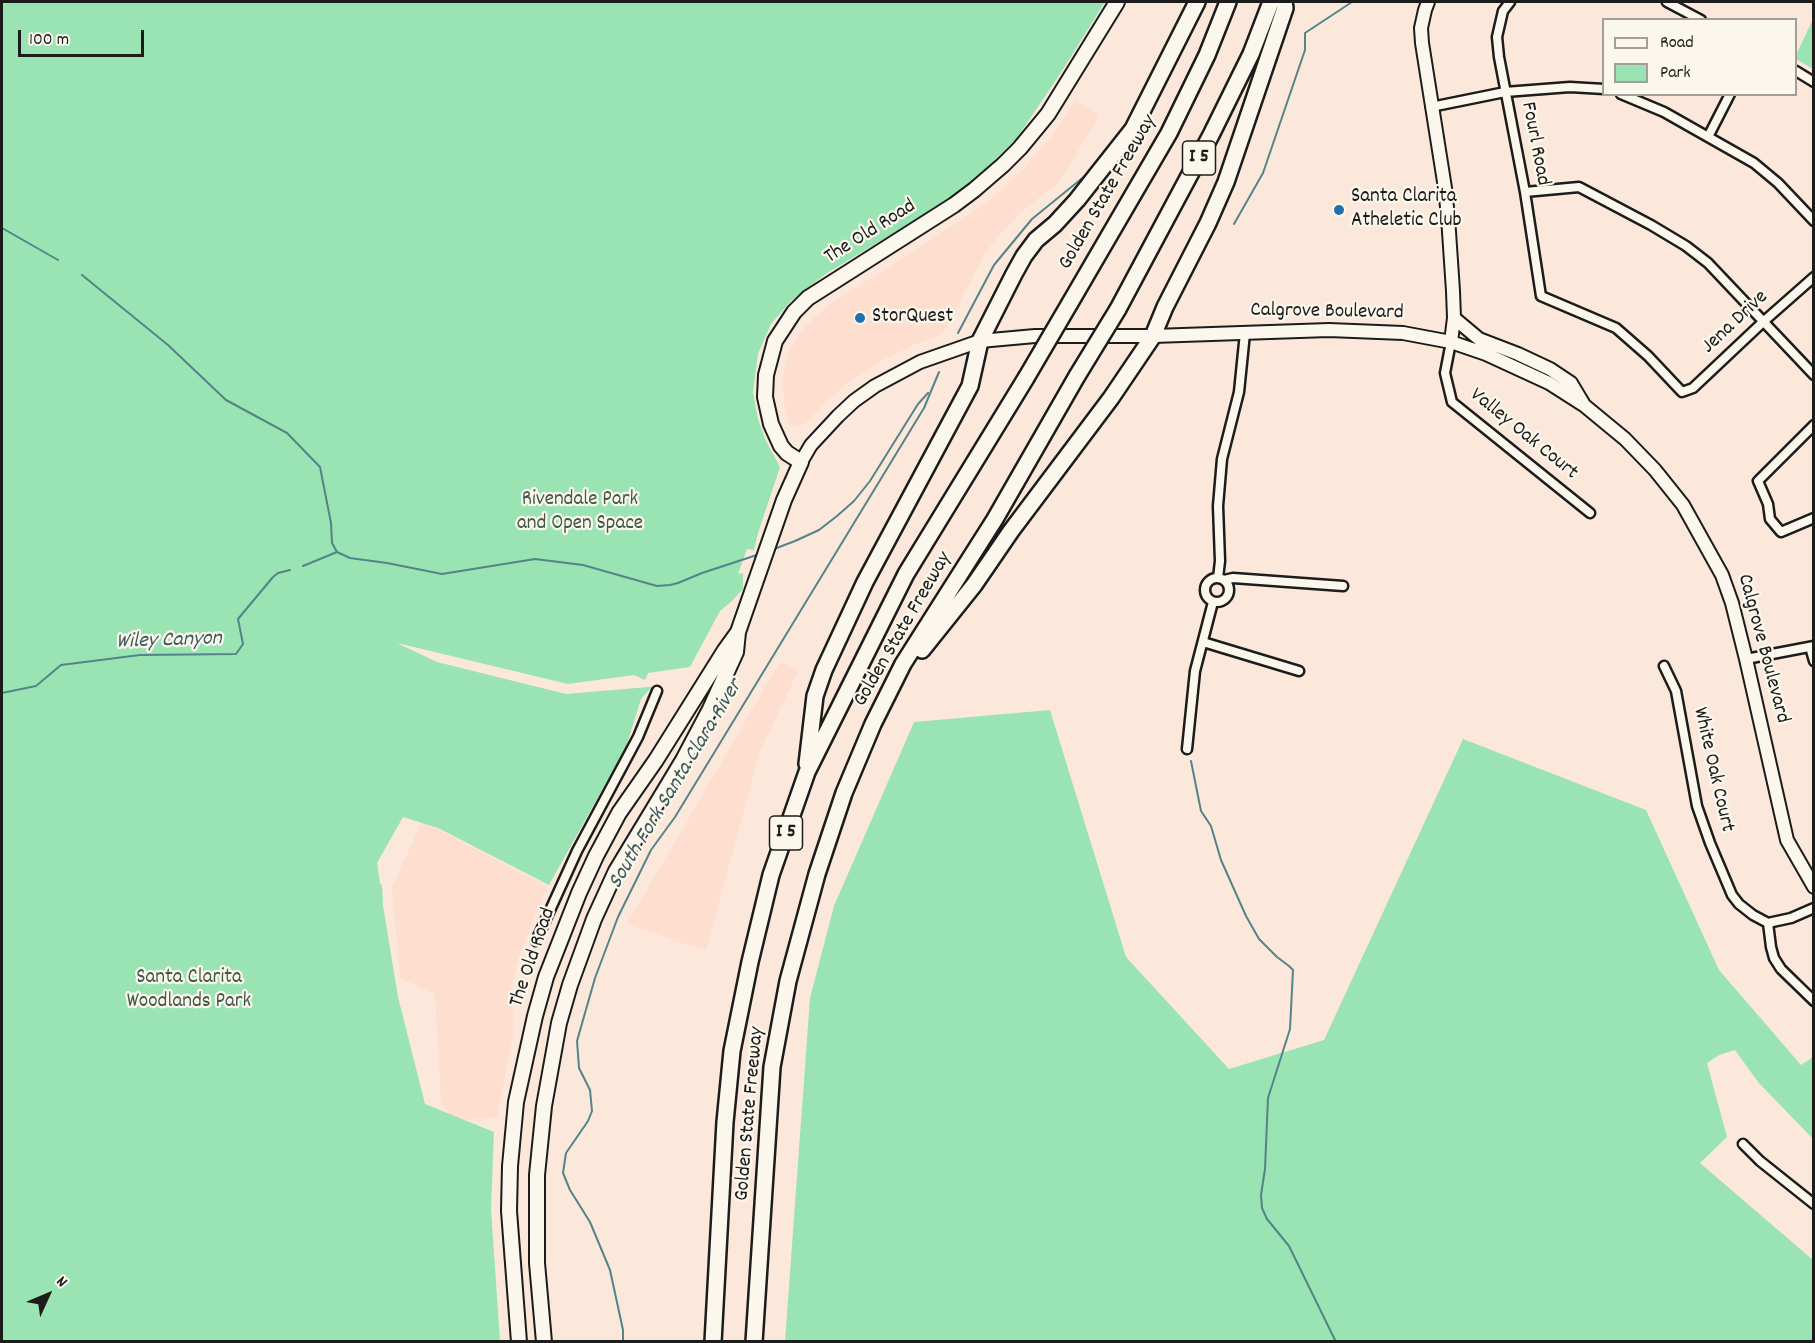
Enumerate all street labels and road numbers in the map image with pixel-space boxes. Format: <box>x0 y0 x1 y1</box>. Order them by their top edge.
street label: Fourl Road <box>1514 100 1554 188</box>
street label: Golden State Freeway <box>1054 111 1164 275</box>
road number: I 5 <box>1182 141 1216 175</box>
street label: The Old Road <box>821 195 921 271</box>
street label: Jena Drive <box>1698 286 1774 360</box>
street label: Calgrove Boulevard <box>1250 299 1404 327</box>
street label: Valley Oak Court <box>1464 384 1582 486</box>
street label: Golden State Freeway <box>849 548 959 712</box>
street label: Calgrove Boulevard <box>1730 572 1794 726</box>
street label: White Oak Court <box>1685 705 1739 835</box>
road number: I 5 <box>770 816 802 850</box>
street label: The Old Road <box>505 905 563 1011</box>
street label: Golden State Freeway <box>731 1026 771 1202</box>

